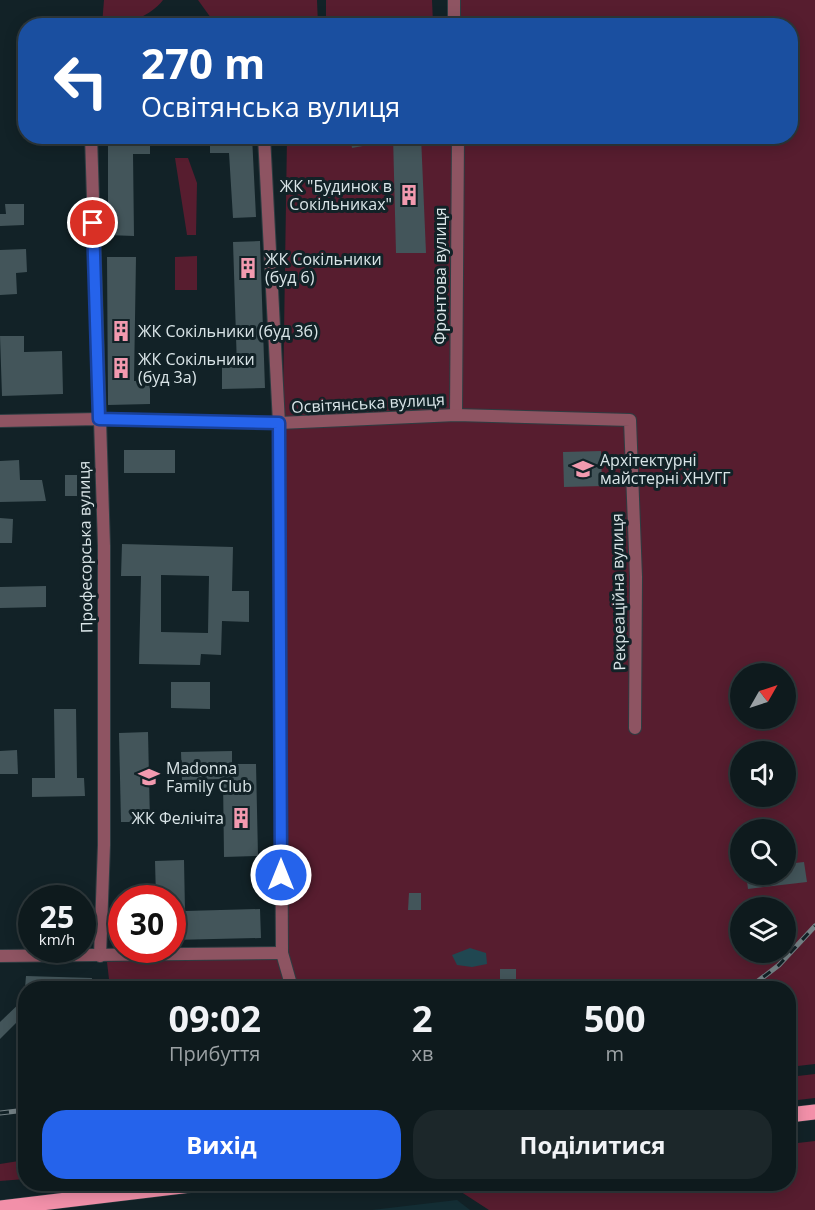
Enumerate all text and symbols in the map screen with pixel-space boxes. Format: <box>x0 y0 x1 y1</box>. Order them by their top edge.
text: 270 m <box>141 34 265 91</box>
icon: left <box>42 42 120 120</box>
text: Освітянська вулиця <box>141 88 400 125</box>
place label: ЖК "Будинок в Сокільниках" <box>280 175 392 215</box>
building icon: ЖК "Будинок в Сокільниках" <box>397 183 421 207</box>
pin <box>67 197 118 248</box>
icon: arrive <box>76 206 109 239</box>
street label: Фронтова вулиця <box>429 207 451 345</box>
place label: ЖК Сокільники (буд 6) <box>265 248 382 288</box>
building icon: ЖК Сокільники (буд 6) <box>236 256 260 280</box>
building icon: ЖК Сокільники (буд 3б) <box>109 319 133 343</box>
place label: ЖК Сокільники (буд 3б) <box>138 320 318 342</box>
place label: ЖК Сокільники (буд 3а) <box>138 348 255 388</box>
building icon: ЖК Сокільники (буд 3а) <box>109 356 133 380</box>
street label: Освітянська вулиця <box>291 388 445 418</box>
place label: Архітектурні майстерні ХНУГГ <box>600 449 731 489</box>
school or university icon: Архітектурні майстерні ХНУГГ <box>571 457 595 481</box>
street label: Професорська вулиця <box>72 461 98 633</box>
street label: Рекреаційна вулиця <box>606 513 630 671</box>
north arrow <box>730 663 796 729</box>
map controls <box>730 663 796 963</box>
button: sound <box>730 741 796 807</box>
place label: Madonna Family Club <box>166 757 252 797</box>
school or university icon: Madonna Family Club <box>137 765 161 789</box>
building icon: ЖК Фелічіта <box>229 806 253 830</box>
place label: ЖК Фелічіта <box>132 807 224 829</box>
button: search <box>730 819 796 885</box>
position arrow <box>249 843 313 907</box>
speed limit sign: 30 <box>108 885 186 963</box>
text: 25 <box>40 896 74 937</box>
button: layers <box>730 897 796 963</box>
text: km/h <box>39 929 75 949</box>
text: 09:02 <box>168 994 261 1043</box>
text: 2 <box>412 994 433 1043</box>
text: 500 <box>584 994 646 1043</box>
text: Прибуття <box>169 1040 260 1067</box>
text: хв <box>411 1040 433 1067</box>
text: m <box>605 1040 624 1067</box>
button: Вихід <box>42 1110 401 1179</box>
button: Поділитися <box>413 1110 772 1179</box>

